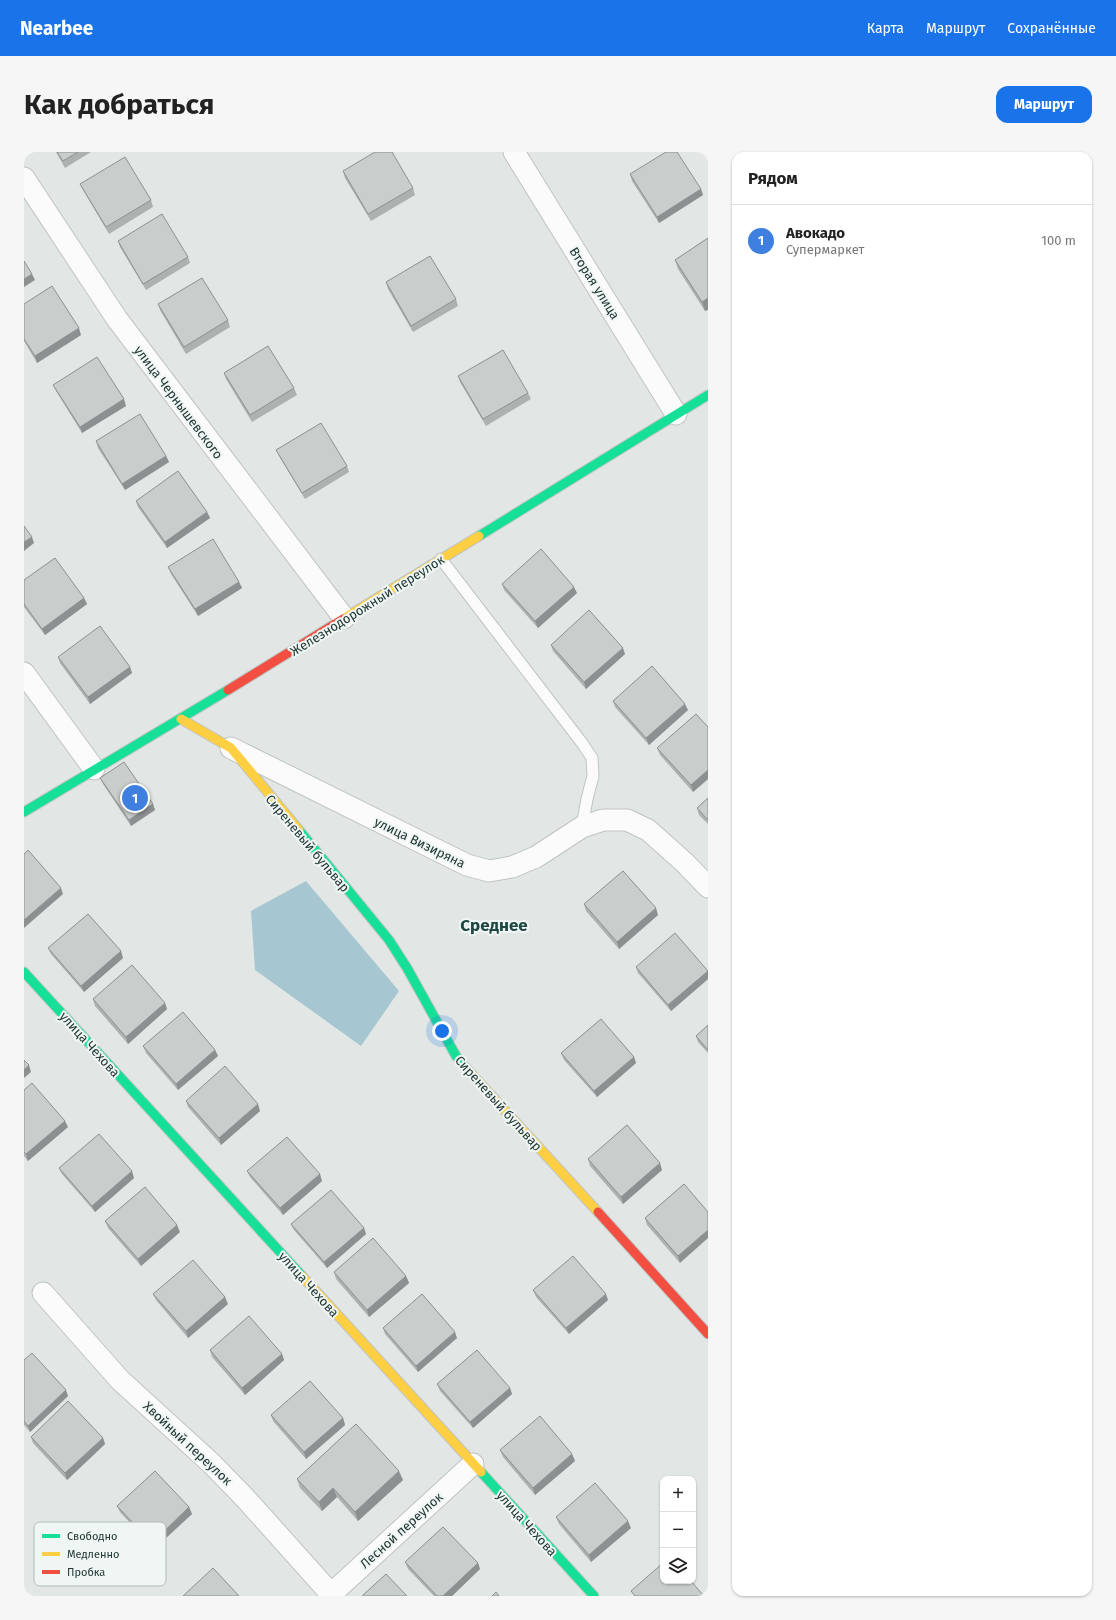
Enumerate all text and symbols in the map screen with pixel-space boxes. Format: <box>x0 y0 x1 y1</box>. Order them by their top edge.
text: Nearbee <box>20 17 93 40</box>
text: Карта <box>867 20 904 37</box>
text: Маршрут <box>926 20 985 37</box>
text: Сохранённые <box>1007 20 1096 37</box>
button: Маршрут <box>996 86 1092 123</box>
text: Как добраться <box>24 88 214 121</box>
text: Рядом <box>748 168 798 189</box>
text: Авокадо <box>786 224 845 242</box>
text: 1 <box>758 233 764 248</box>
text: 100 m <box>1041 233 1076 248</box>
text: Супермаркет <box>786 242 864 257</box>
street label: Вторая улица <box>566 244 623 322</box>
street label: улица Чернышевского <box>131 343 226 462</box>
street label: Железнодорожный переулок <box>287 552 447 659</box>
pin: 1 <box>122 783 148 813</box>
street label: Сиреневый бульвар <box>262 792 353 895</box>
street label: улица Визиряна <box>372 814 468 871</box>
district label: Среднее <box>460 915 528 936</box>
street label: улица Чехова <box>56 1009 123 1080</box>
your location <box>432 1021 452 1041</box>
street label: Сиреневый бульвар <box>452 1053 545 1154</box>
street label: улица Чехова <box>275 1249 342 1320</box>
street label: Хвойный переулок <box>140 1398 235 1489</box>
map controls <box>660 1476 696 1584</box>
button: + <box>660 1476 696 1512</box>
street label: улица Чехова <box>493 1488 560 1559</box>
street label: Лесной переулок <box>357 1489 446 1571</box>
button: − <box>660 1512 696 1548</box>
legend <box>34 1522 166 1586</box>
text: Свободно <box>67 1530 117 1543</box>
text: Медленно <box>67 1548 119 1561</box>
button: layers <box>660 1548 696 1584</box>
text: Пробка <box>67 1566 105 1579</box>

